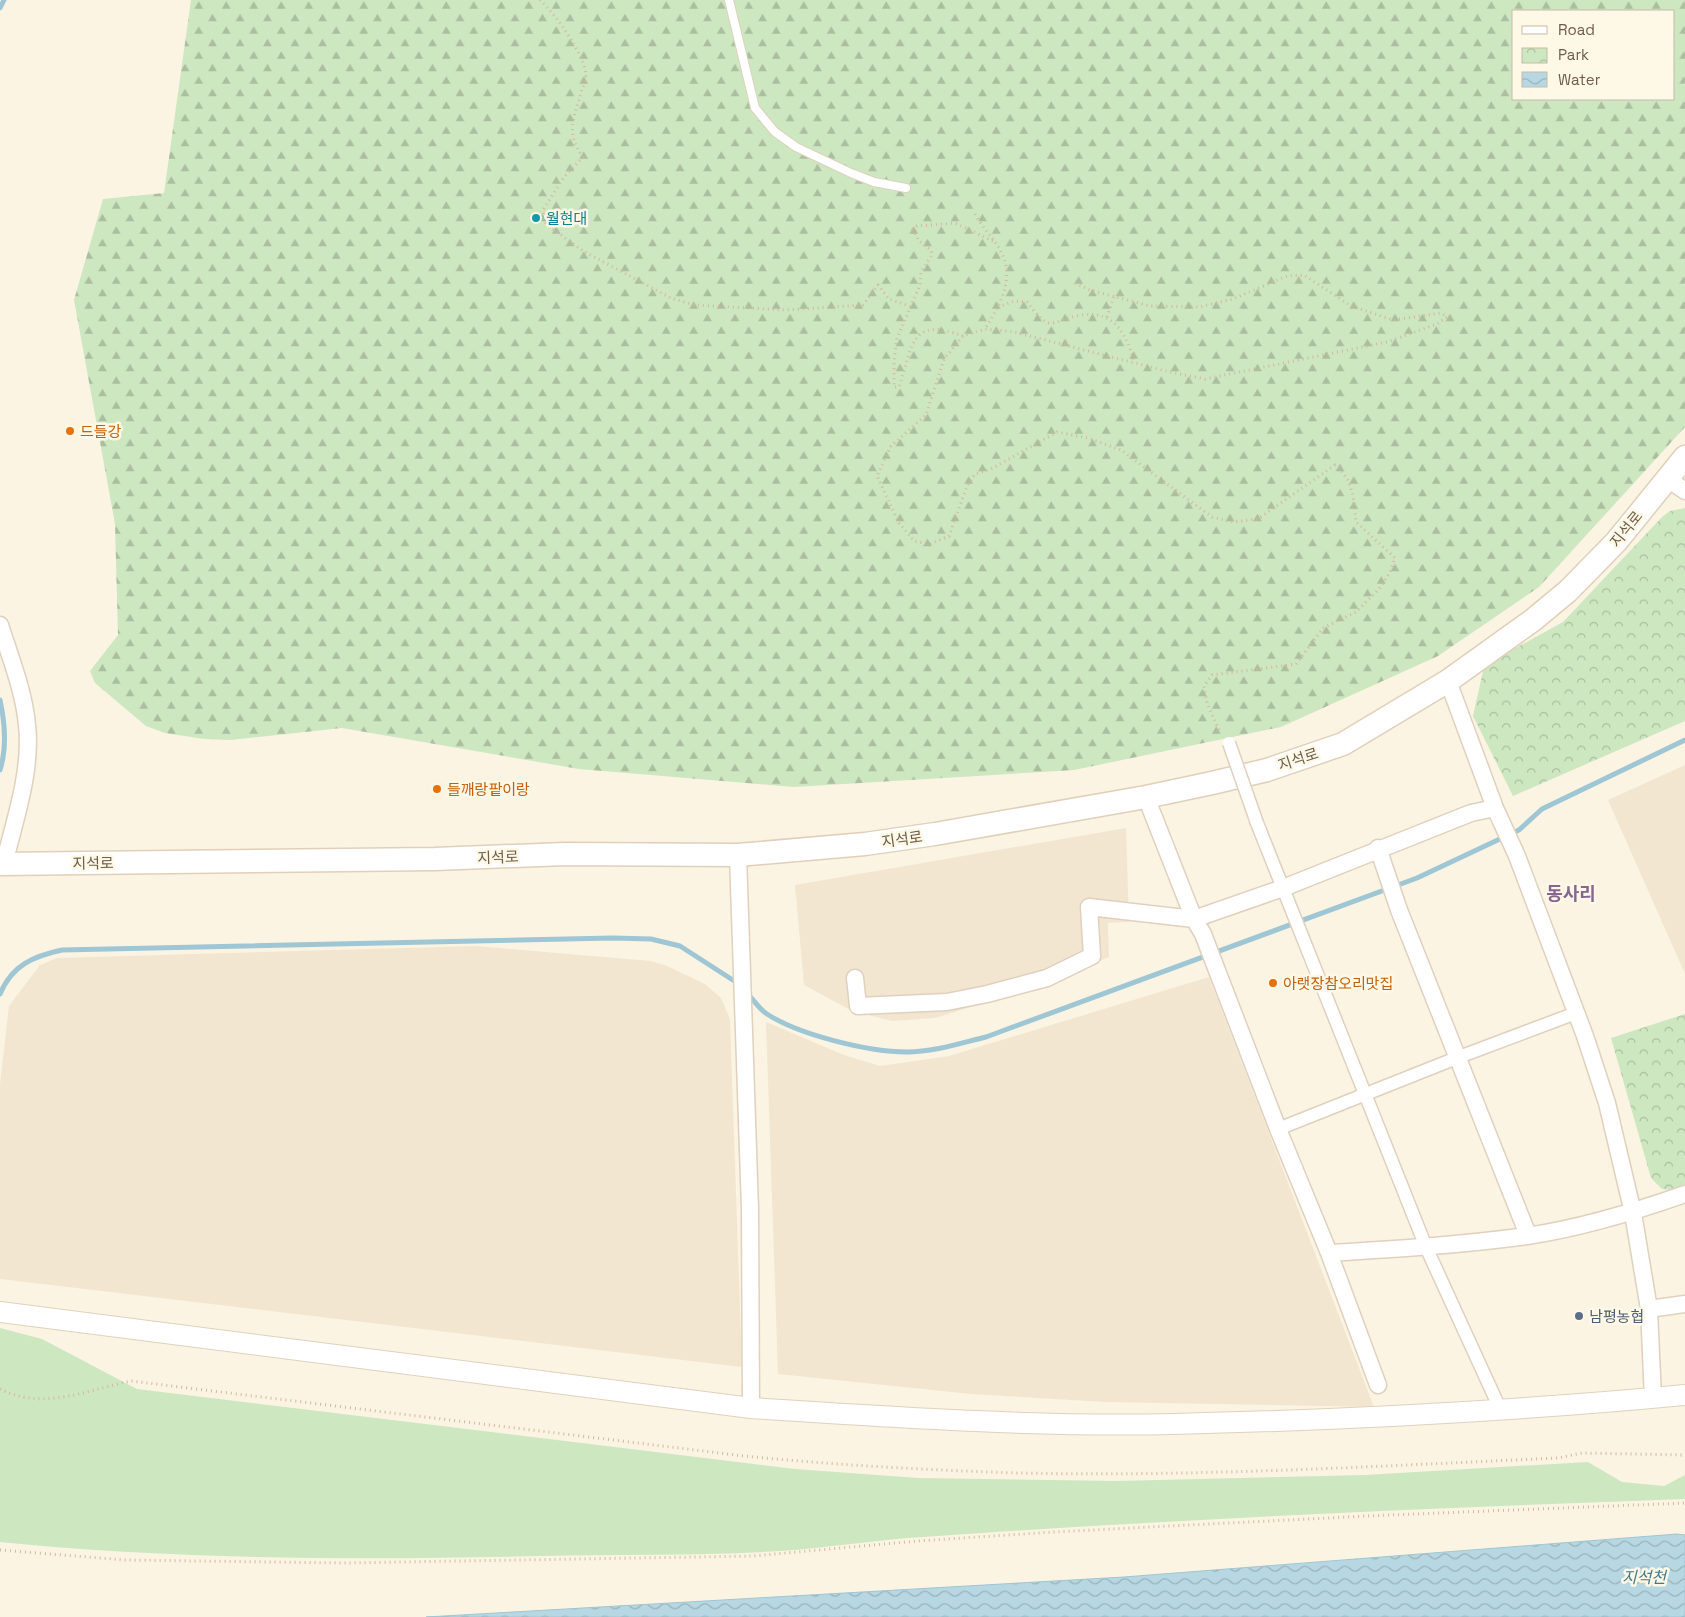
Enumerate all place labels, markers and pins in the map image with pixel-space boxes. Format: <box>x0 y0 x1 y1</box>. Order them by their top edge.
place label: 월현대 <box>546 209 587 228</box>
marker: 월현대 <box>530 212 542 224</box>
place label: 드들강 <box>80 422 122 441</box>
marker: 드들강 <box>64 425 76 437</box>
place label: 들깨랑팥이랑 <box>447 780 530 799</box>
marker: 들깨랑팥이랑 <box>431 783 443 795</box>
place label: 아랫장참오리맛집 <box>1283 974 1393 993</box>
marker: 아랫장참오리맛집 <box>1267 977 1279 989</box>
place label: 남평농협 <box>1589 1307 1644 1326</box>
marker: 남평농협 <box>1573 1310 1585 1322</box>

